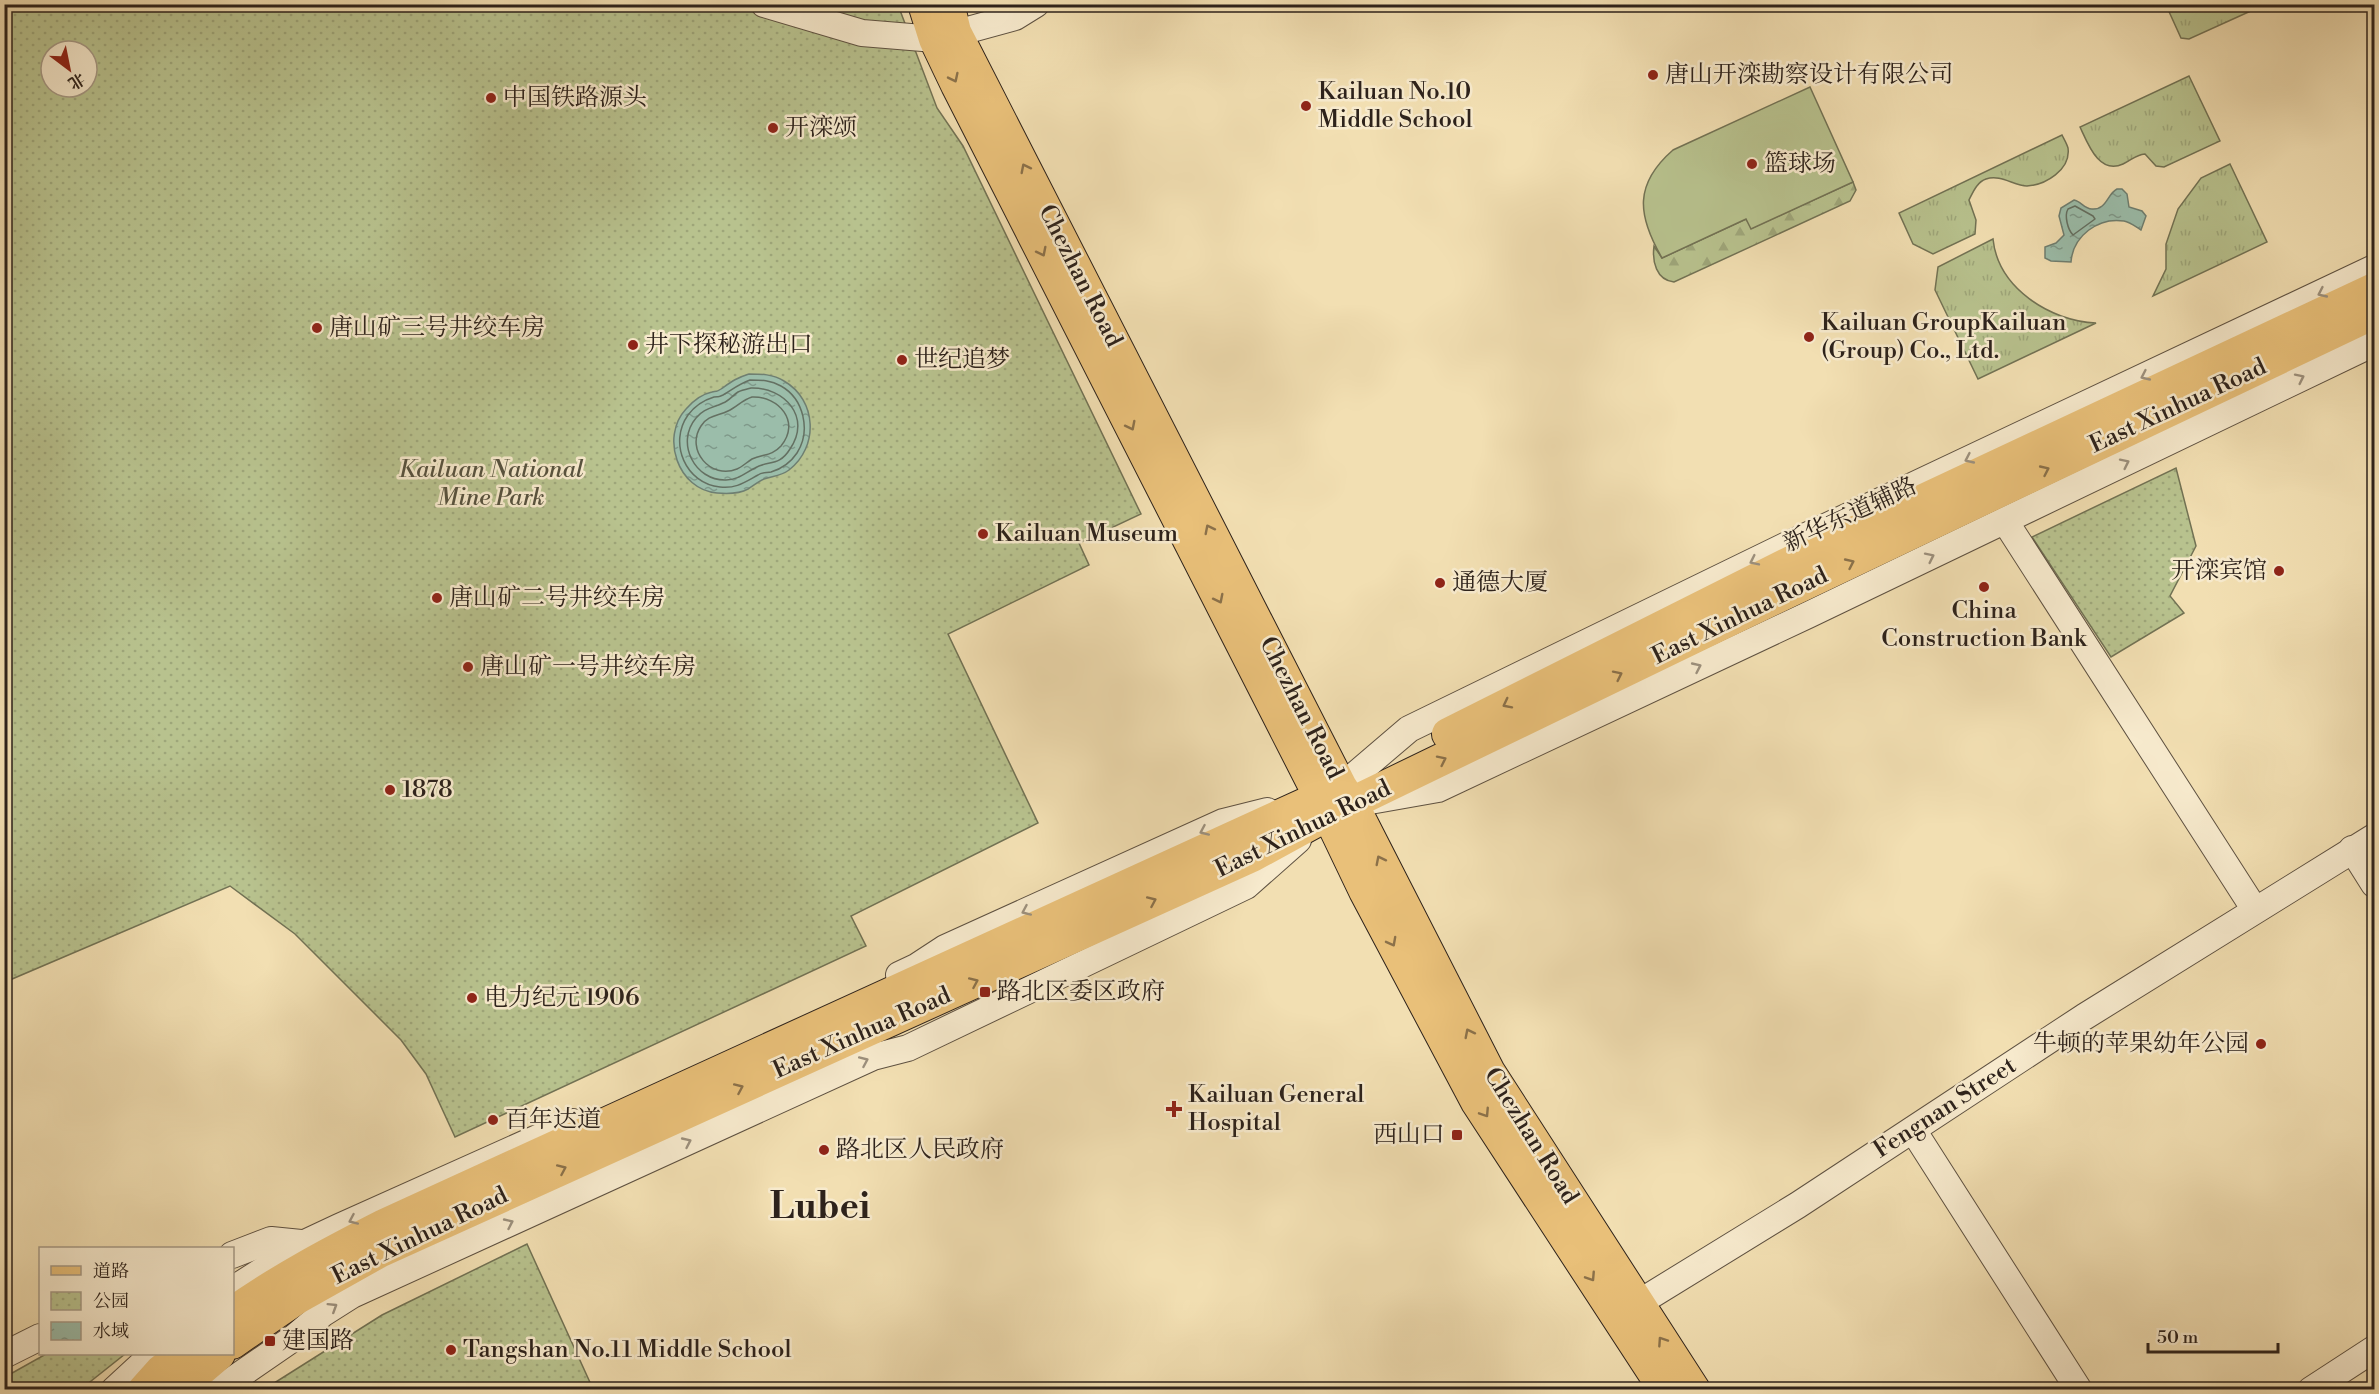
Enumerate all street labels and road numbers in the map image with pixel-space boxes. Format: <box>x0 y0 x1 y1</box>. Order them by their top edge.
street label: Chezhan Road <box>1031 200 1129 353</box>
street label: East Xinhua Road <box>2085 352 2272 460</box>
street label: 新华东道辅路 <box>1778 471 1922 559</box>
street label: East Xinhua Road <box>1647 560 1833 672</box>
street label: Chezhan Road <box>1252 632 1350 785</box>
street label: East Xinhua Road <box>1210 773 1396 885</box>
street label: East Xinhua Road <box>768 980 956 1086</box>
street label: Fengnan Street <box>1868 1051 2022 1165</box>
street label: Chezhan Road <box>1477 1062 1585 1210</box>
street label: East Xinhua Road <box>327 1180 513 1292</box>

